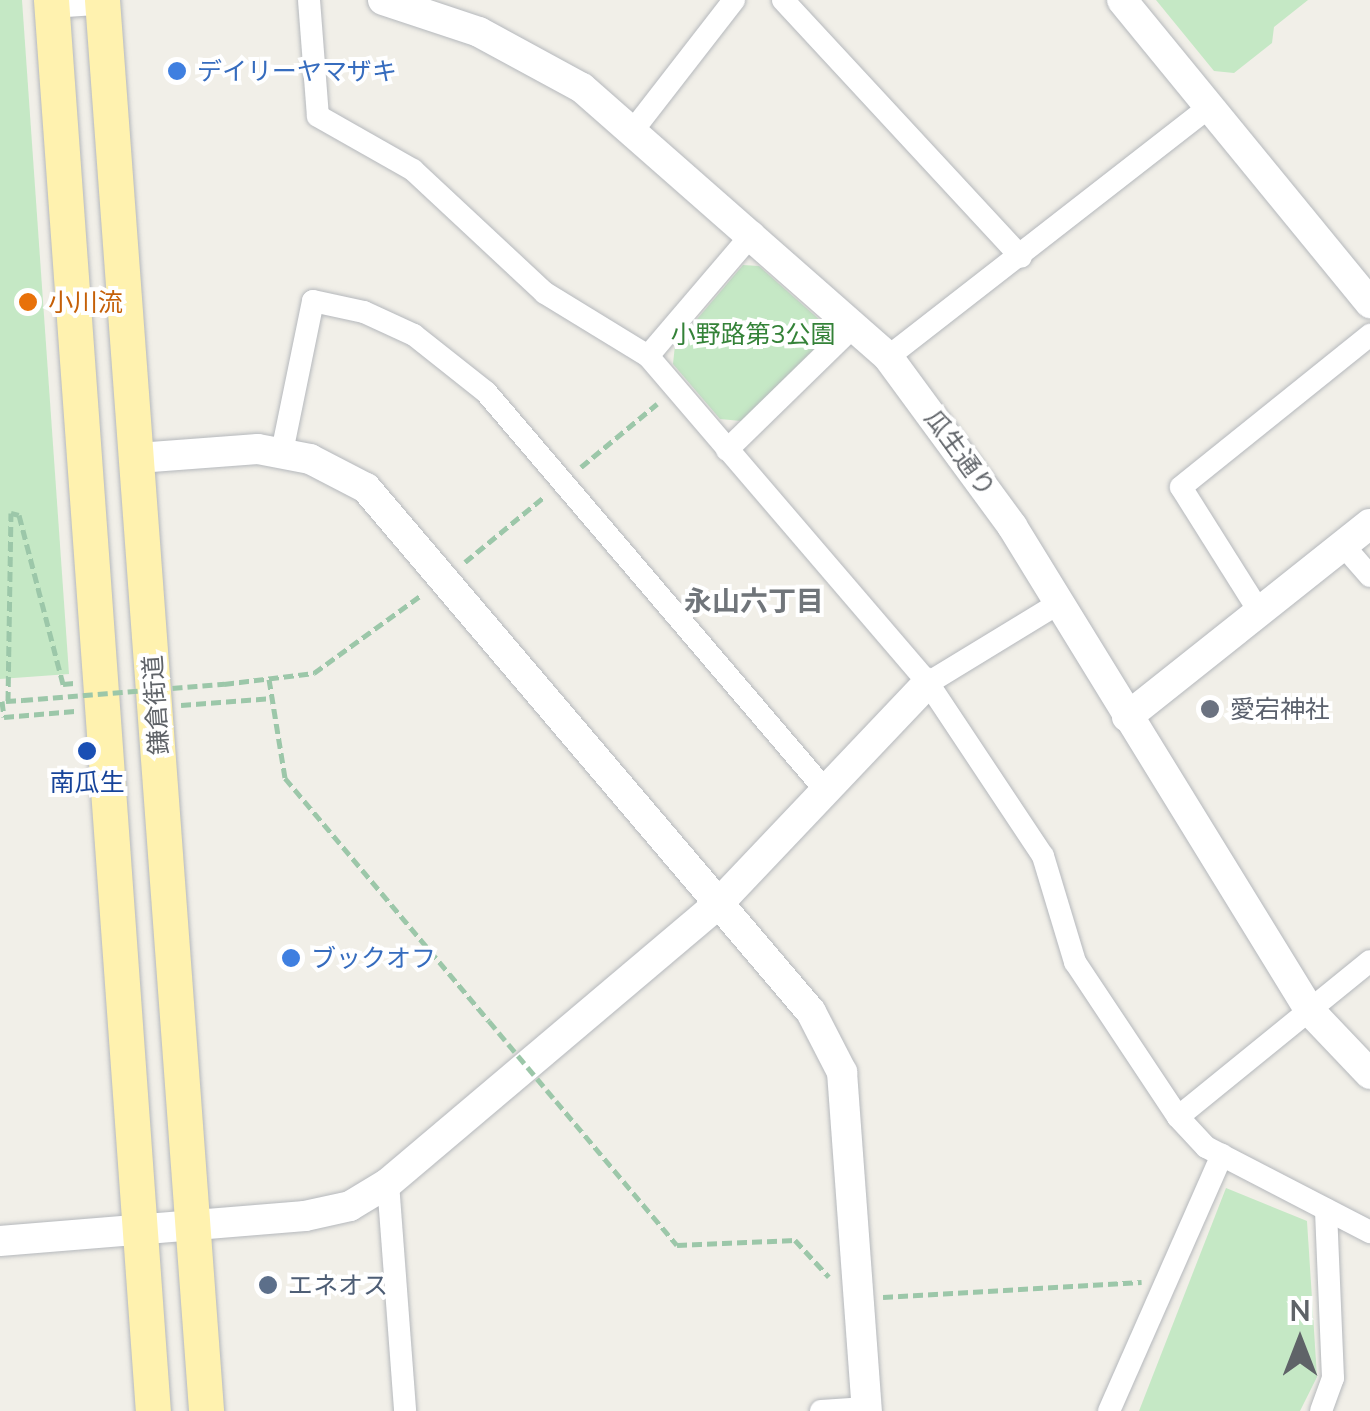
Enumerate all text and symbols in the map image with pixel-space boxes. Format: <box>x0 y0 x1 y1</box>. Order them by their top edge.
place label: デイリーヤマザキ <box>197 56 397 86</box>
marker: デイリーヤマザキ <box>166 60 188 82</box>
place label: 小川流 <box>48 287 123 317</box>
marker: 小川流 <box>17 291 39 313</box>
park label: 小野路第3公園 <box>671 319 835 349</box>
street label: 瓜生通り <box>918 404 1002 502</box>
district label: 永山六丁目 <box>684 584 824 618</box>
street label: 鎌倉街道 <box>138 654 174 756</box>
place label: 愛宕神社 <box>1230 694 1330 724</box>
marker: 愛宕神社 <box>1199 698 1221 720</box>
marker: 南瓜生 <box>76 740 98 762</box>
place label: 南瓜生 <box>50 767 124 797</box>
place label: ブックオフ <box>311 943 436 973</box>
marker: ブックオフ <box>280 947 302 969</box>
place label: エネオス <box>288 1270 388 1300</box>
marker: エネオス <box>257 1274 279 1296</box>
north arrow <box>1250 1291 1350 1391</box>
text: N <box>1289 1293 1311 1328</box>

